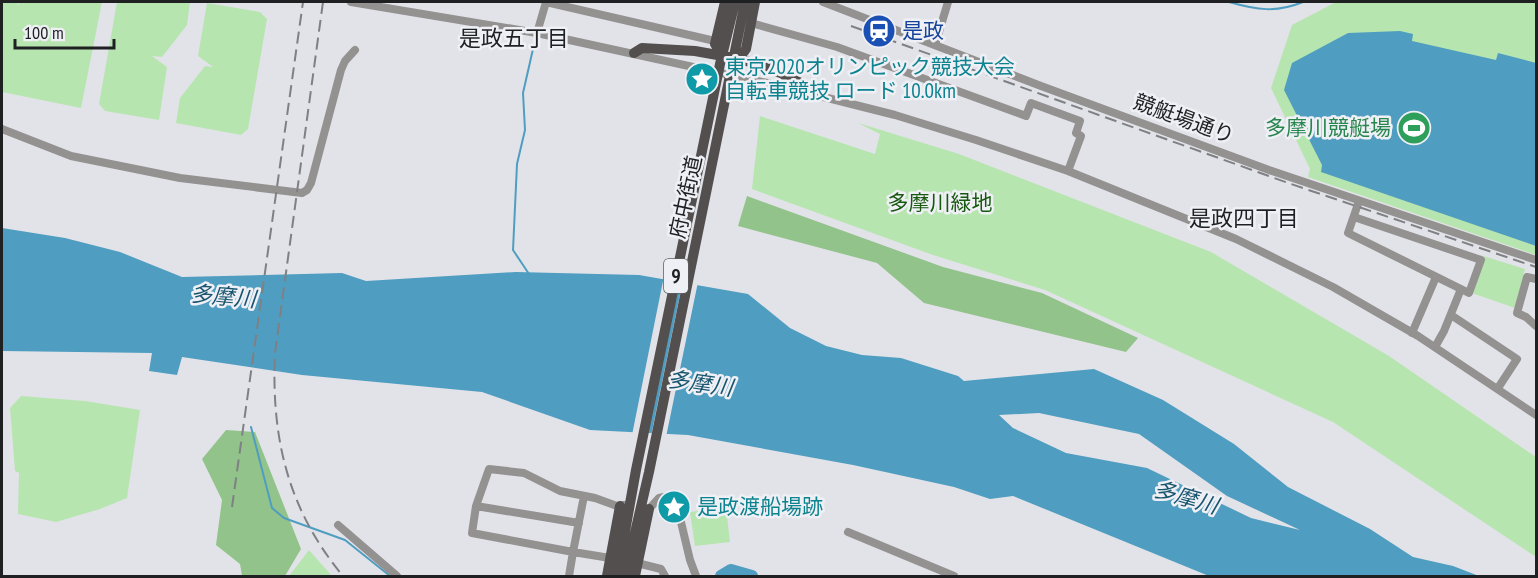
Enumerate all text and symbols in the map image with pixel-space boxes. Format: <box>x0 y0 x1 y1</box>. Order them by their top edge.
scale bar <box>15 12 114 50</box>
station icon: 是政 <box>861 13 897 49</box>
place label: 是政 <box>902 17 944 44</box>
text: 100 m <box>24 21 64 44</box>
district label: 是政五丁目 <box>459 24 569 52</box>
place label: 東京2020オリンピック競技大会 自転車競技 ロード 10.0km <box>725 53 1015 104</box>
place icon: 東京2020オリンピック競技大会 自転車競技 ロード 10.0km <box>684 61 720 97</box>
street label: 競艇場通り <box>1130 88 1238 149</box>
sports icon: 多摩川競艇場 <box>1396 110 1432 146</box>
place label: 多摩川競艇場 <box>1265 114 1391 141</box>
street label: 府中街道 <box>664 153 707 241</box>
park label: 多摩川緑地 <box>888 189 993 216</box>
district label: 是政四丁目 <box>1189 204 1299 232</box>
road number: 9 <box>664 259 688 293</box>
water label: 多摩川 <box>189 279 259 313</box>
water label: 多摩川 <box>665 365 737 402</box>
water label: 多摩川 <box>1150 474 1223 520</box>
place icon: 是政渡船場跡 <box>656 489 692 525</box>
place label: 是政渡船場跡 <box>697 493 823 520</box>

